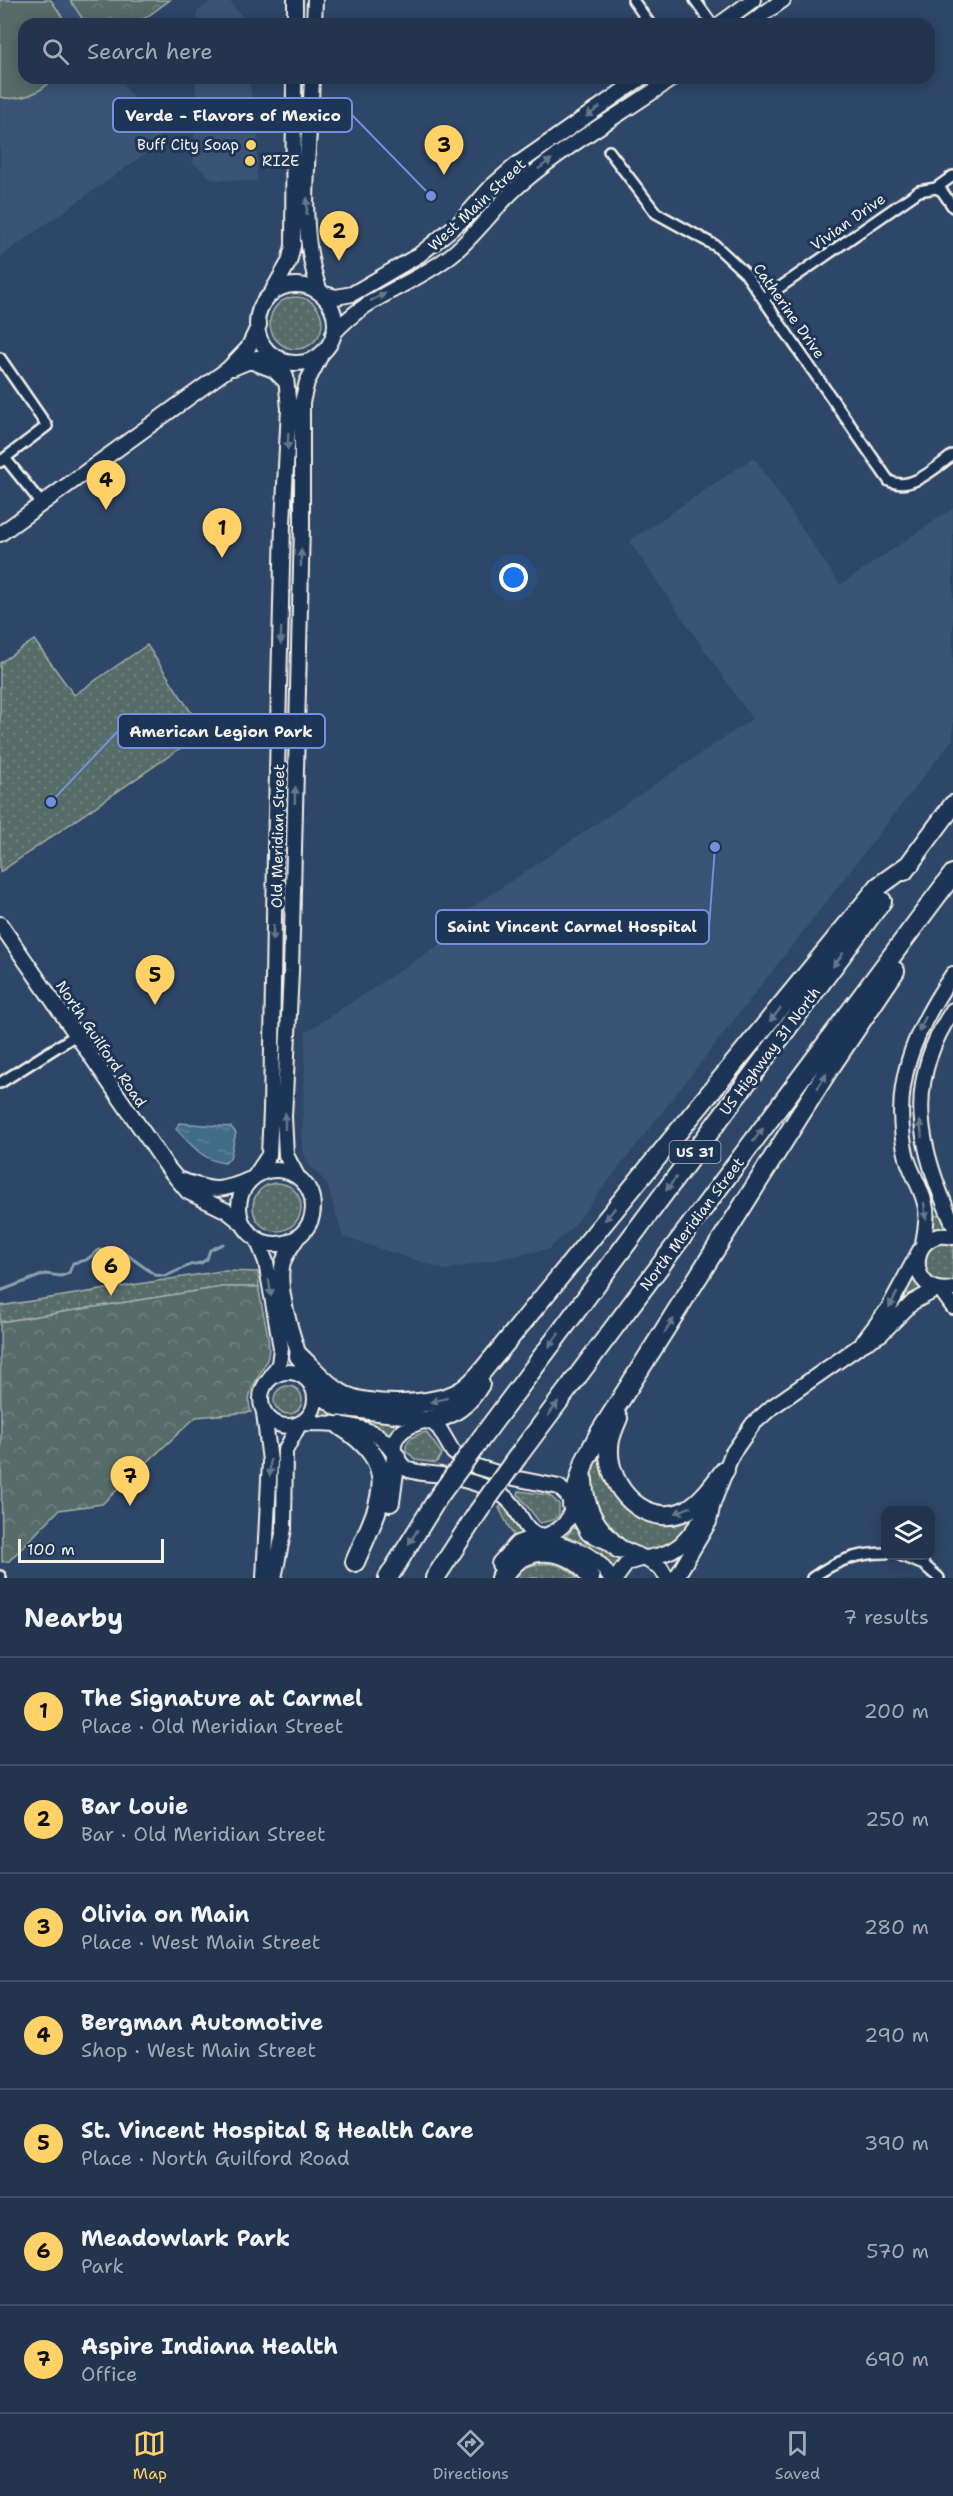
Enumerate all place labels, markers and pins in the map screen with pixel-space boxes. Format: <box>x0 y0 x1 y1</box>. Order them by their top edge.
callout: Verde - Flavors of Mexico <box>113 98 352 132</box>
pin: 3 <box>424 126 464 175</box>
place label: Buff City Soap <box>137 135 239 155</box>
marker: Buff City Soap <box>244 138 258 152</box>
place label: RIZE <box>262 151 299 171</box>
marker: RIZE <box>243 154 257 168</box>
pin: 2 <box>320 212 358 261</box>
pin: 4 <box>86 460 126 510</box>
pin: 1 <box>202 508 242 558</box>
callout: American Legion Park <box>118 714 325 748</box>
callout: Saint Vincent Carmel Hospital <box>436 910 709 944</box>
pin: 5 <box>136 956 174 1005</box>
pin: 6 <box>92 1246 130 1296</box>
pin: 7 <box>110 1456 150 1506</box>

